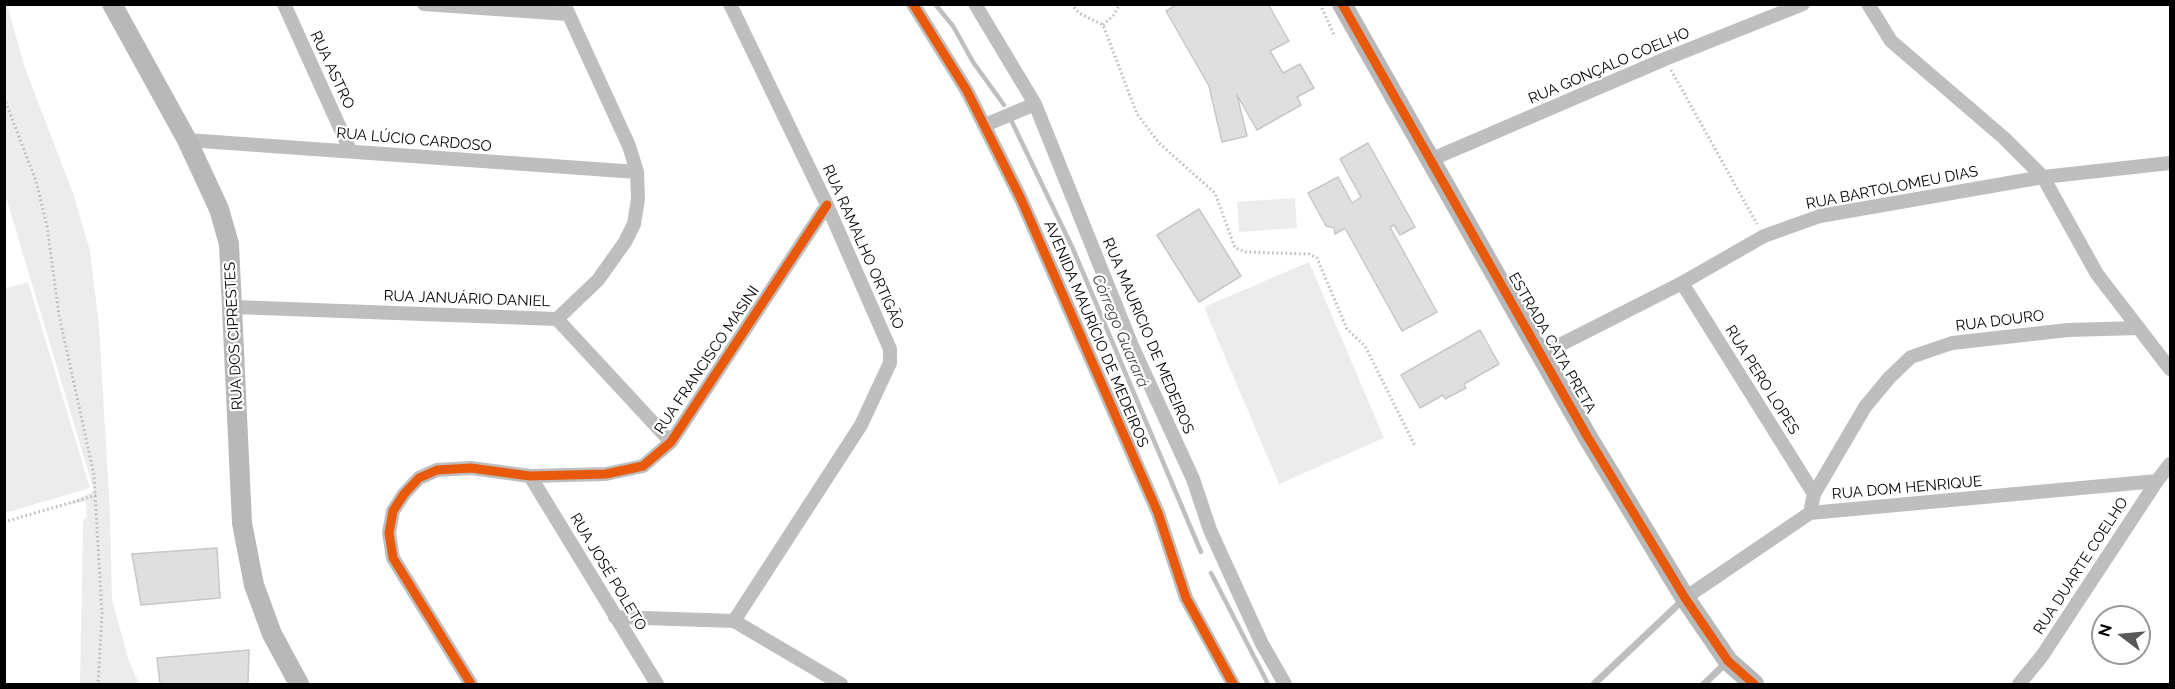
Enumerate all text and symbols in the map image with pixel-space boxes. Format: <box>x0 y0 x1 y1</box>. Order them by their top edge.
street label: RUA GONÇALO COELHO <box>1526 24 1692 108</box>
street label: RUA ASTRO <box>306 28 358 112</box>
street label: RUA LÚCIO CARDOSO <box>336 124 492 156</box>
street label: RUA RAMALHO ORTIGÃO <box>819 162 907 332</box>
street label: RUA BARTOLOMEU DIAS <box>1804 162 1980 214</box>
street label: AVENIDA MAURÍCIO DE MEDEIROS <box>1040 218 1152 450</box>
street label: RUA MAURICIO DE MEDEIROS <box>1098 235 1198 437</box>
street label: RUA DOS CIPRESTES <box>221 262 247 410</box>
street label: ESTRADA CATA PRETA <box>1504 269 1600 417</box>
water label: Córrego Guarará <box>1088 272 1152 390</box>
street label: RUA FRANCISCO MASINI <box>651 283 763 437</box>
street label: RUA JANUÁRIO DANIEL <box>383 287 551 311</box>
street label: RUA DOURO <box>1955 307 2045 335</box>
street label: RUA PERO LOPES <box>1721 322 1803 438</box>
street label: RUA DOM HENRIQUE <box>1831 472 1983 504</box>
street label: RUA DUARTE COELHO <box>2030 494 2132 638</box>
street label: RUA JOSÉ POLETO <box>566 510 650 634</box>
north arrow <box>2091 605 2151 665</box>
text: N <box>2094 622 2116 639</box>

